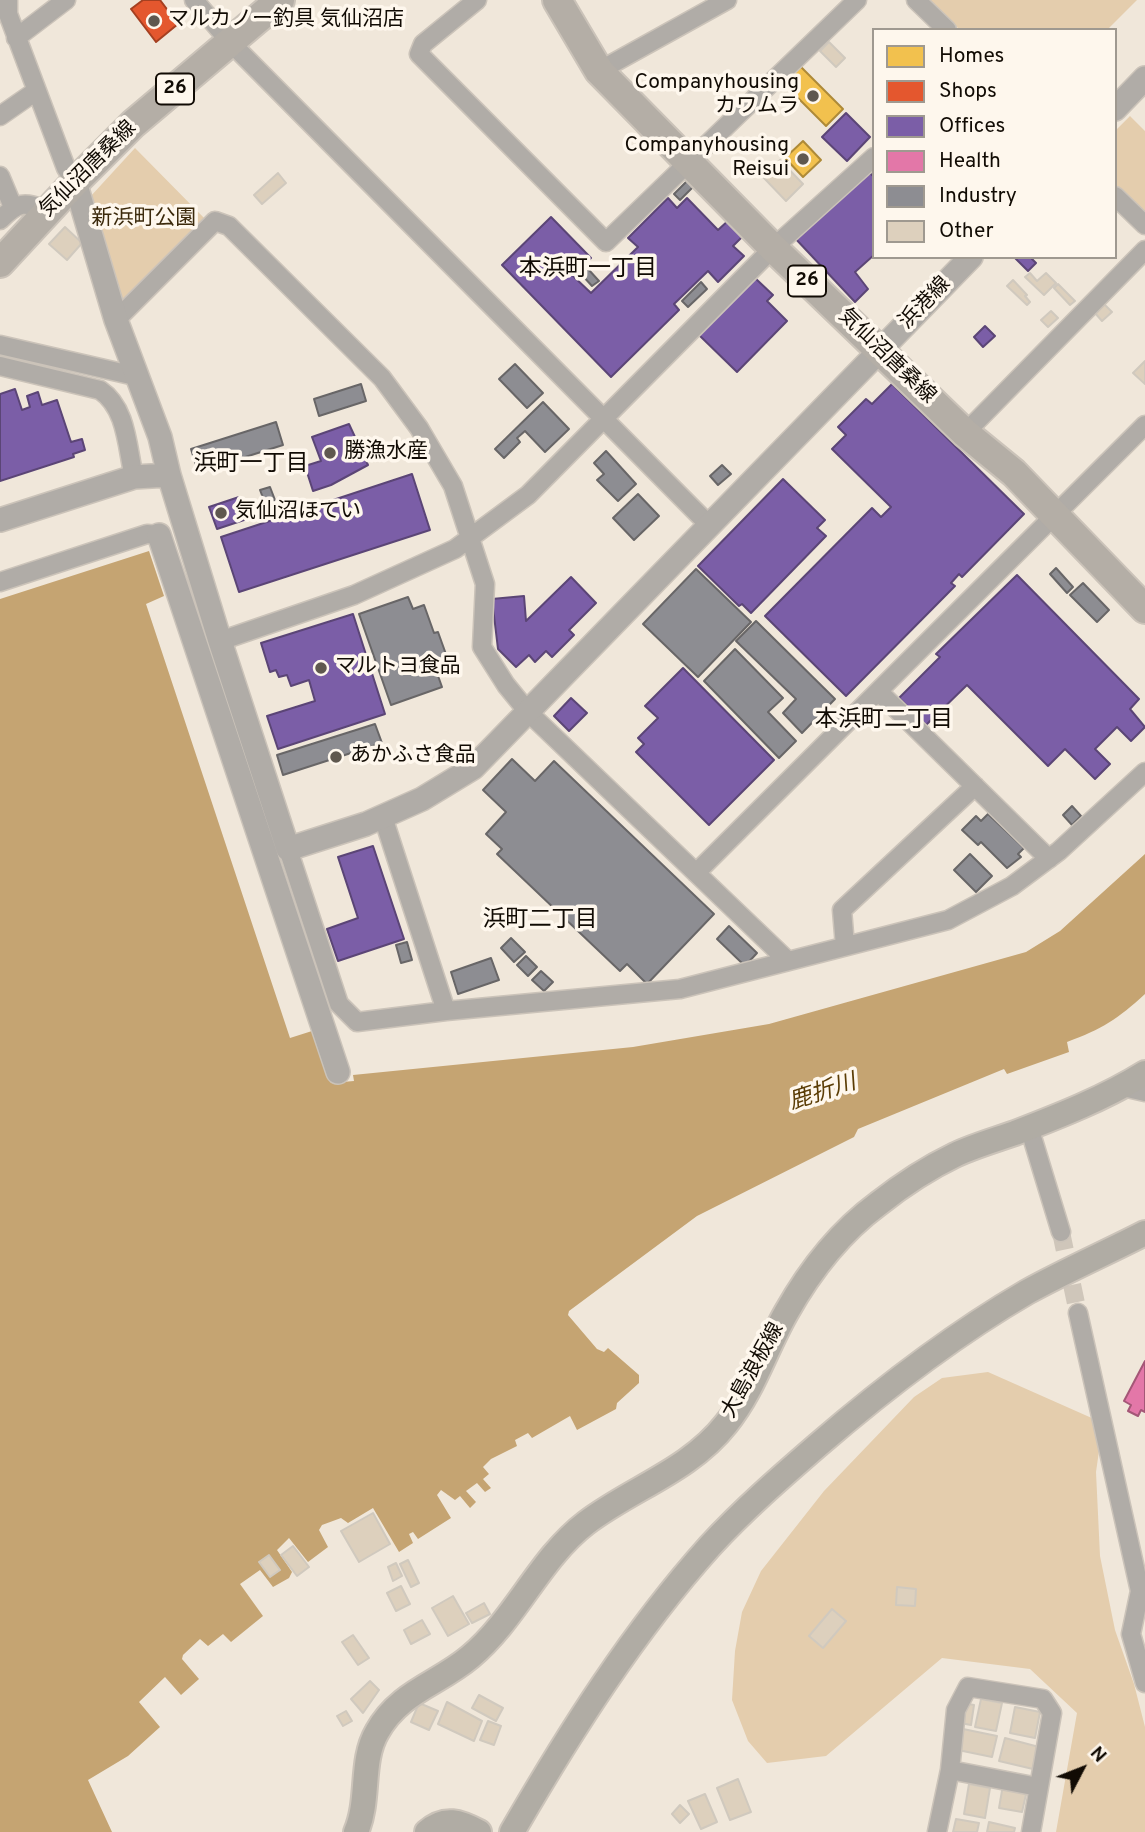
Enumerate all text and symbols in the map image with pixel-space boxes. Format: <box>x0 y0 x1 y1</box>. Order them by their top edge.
place label: マルカノー釣具 気仙沼店 <box>168 8 404 34</box>
marker: マルカノー釣具 気仙沼店 <box>146 13 162 29</box>
legend <box>872 28 1117 259</box>
text: Homes <box>939 43 1004 70</box>
place label: Companyhousing カワムラ <box>634 71 799 121</box>
road number: 26 <box>156 74 194 104</box>
text: Shops <box>939 78 997 105</box>
marker: Companyhousing カワムラ <box>805 88 821 104</box>
text: Offices <box>939 113 1005 140</box>
street label: 気仙沼唐桑線 <box>36 117 142 223</box>
place label: Companyhousing Reisui <box>624 134 789 184</box>
text: Health <box>939 148 1001 175</box>
marker: Companyhousing Reisui <box>795 151 811 167</box>
text: Industry <box>939 183 1017 210</box>
park label: 新浜町公園 <box>92 207 196 233</box>
text: Other <box>939 218 994 245</box>
district label: 本浜町一丁目 <box>519 256 657 284</box>
road number: 26 <box>788 266 826 296</box>
street label: 浜港線 <box>895 273 957 335</box>
street label: 気仙沼唐桑線 <box>832 304 940 410</box>
place label: 勝漁水産 <box>344 440 428 466</box>
marker: 勝漁水産 <box>322 445 338 461</box>
district label: 浜町一丁目 <box>194 451 308 479</box>
place label: 気仙沼ほてい <box>235 500 361 526</box>
marker: 気仙沼ほてい <box>213 505 229 521</box>
place label: マルトヨ食品 <box>335 655 461 681</box>
marker: マルトヨ食品 <box>313 660 329 676</box>
district label: 本浜町二丁目 <box>815 707 953 735</box>
place label: あかふさ食品 <box>350 744 476 770</box>
marker: あかふさ食品 <box>328 749 344 765</box>
district label: 浜町二丁目 <box>483 907 597 935</box>
water label: 鹿折川 <box>786 1070 860 1118</box>
street label: 大島浪板線 <box>718 1319 790 1423</box>
north arrow <box>1047 1734 1117 1804</box>
text: N <box>1084 1742 1111 1768</box>

